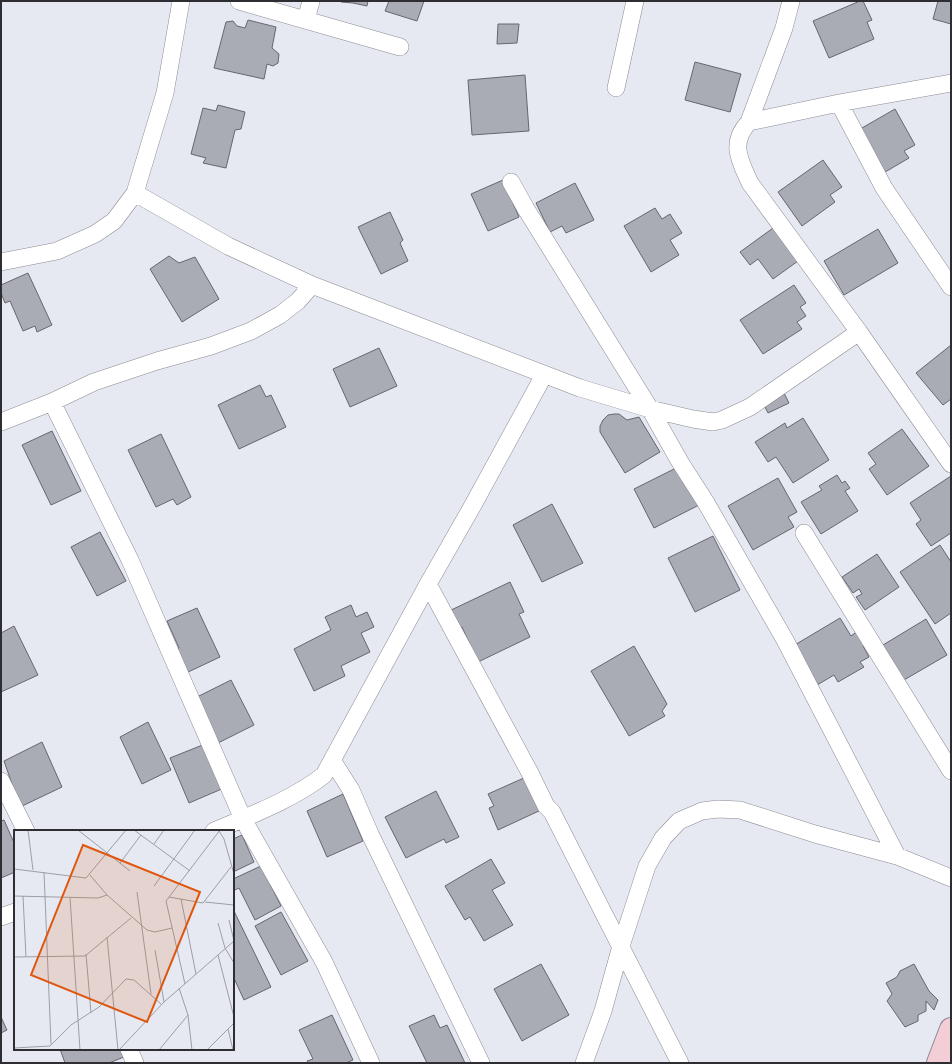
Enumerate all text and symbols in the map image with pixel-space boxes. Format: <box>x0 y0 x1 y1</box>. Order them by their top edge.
inset map <box>14 830 234 1050</box>

